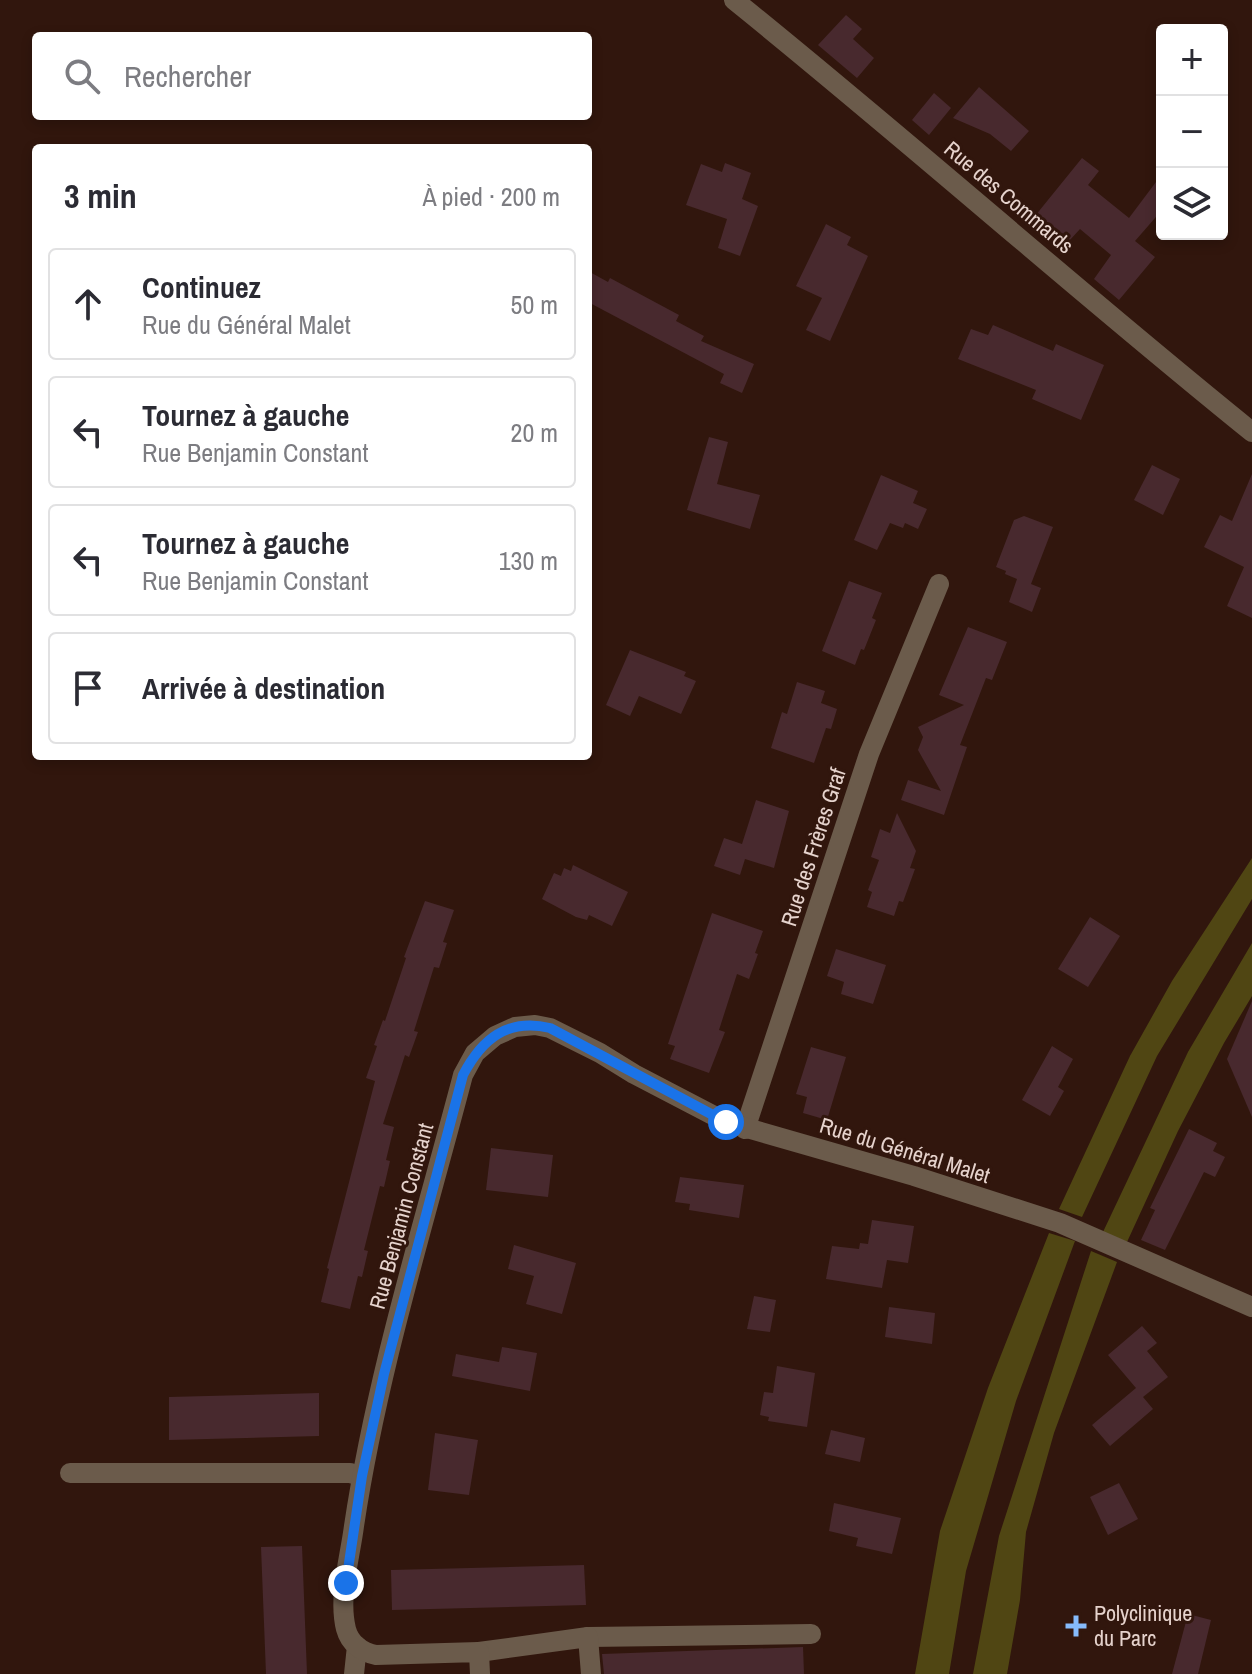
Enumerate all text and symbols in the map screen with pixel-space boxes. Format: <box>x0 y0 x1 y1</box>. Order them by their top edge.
map controls <box>1156 24 1228 240</box>
button: + <box>1156 24 1228 96</box>
search box <box>32 32 592 120</box>
icon: search <box>60 54 104 98</box>
text: Rechercher <box>124 56 251 96</box>
button: − <box>1156 96 1228 168</box>
street label: Rue des Commards <box>938 134 1080 260</box>
button: layers <box>1156 168 1228 240</box>
text: 3 min <box>64 173 137 219</box>
text: À pied · 200 m <box>422 179 560 214</box>
text: Continuez <box>142 267 261 307</box>
icon: ahead <box>66 282 110 326</box>
text: 50 m <box>511 287 558 322</box>
text: Rue du Général Malet <box>142 307 351 342</box>
text: Tournez à gauche <box>142 395 349 435</box>
icon: left <box>66 410 110 454</box>
text: 20 m <box>511 415 558 450</box>
text: Rue Benjamin Constant <box>142 435 368 470</box>
text: Tournez à gauche <box>142 523 349 563</box>
icon: left <box>66 538 110 582</box>
text: 130 m <box>499 543 558 578</box>
text: Rue Benjamin Constant <box>142 563 368 598</box>
icon: arrive <box>66 666 110 710</box>
text: Arrivée à destination <box>142 668 385 708</box>
street label: Rue des Frères Graf <box>773 763 853 930</box>
route start <box>708 1104 744 1140</box>
street label: Rue du Général Malet <box>816 1110 994 1190</box>
street label: Rue Benjamin Constant <box>362 1120 440 1312</box>
route end <box>328 1565 364 1601</box>
place label: Polyclinique du Parc <box>1094 1598 1192 1653</box>
marker: Polyclinique du Parc <box>1065 1615 1087 1637</box>

